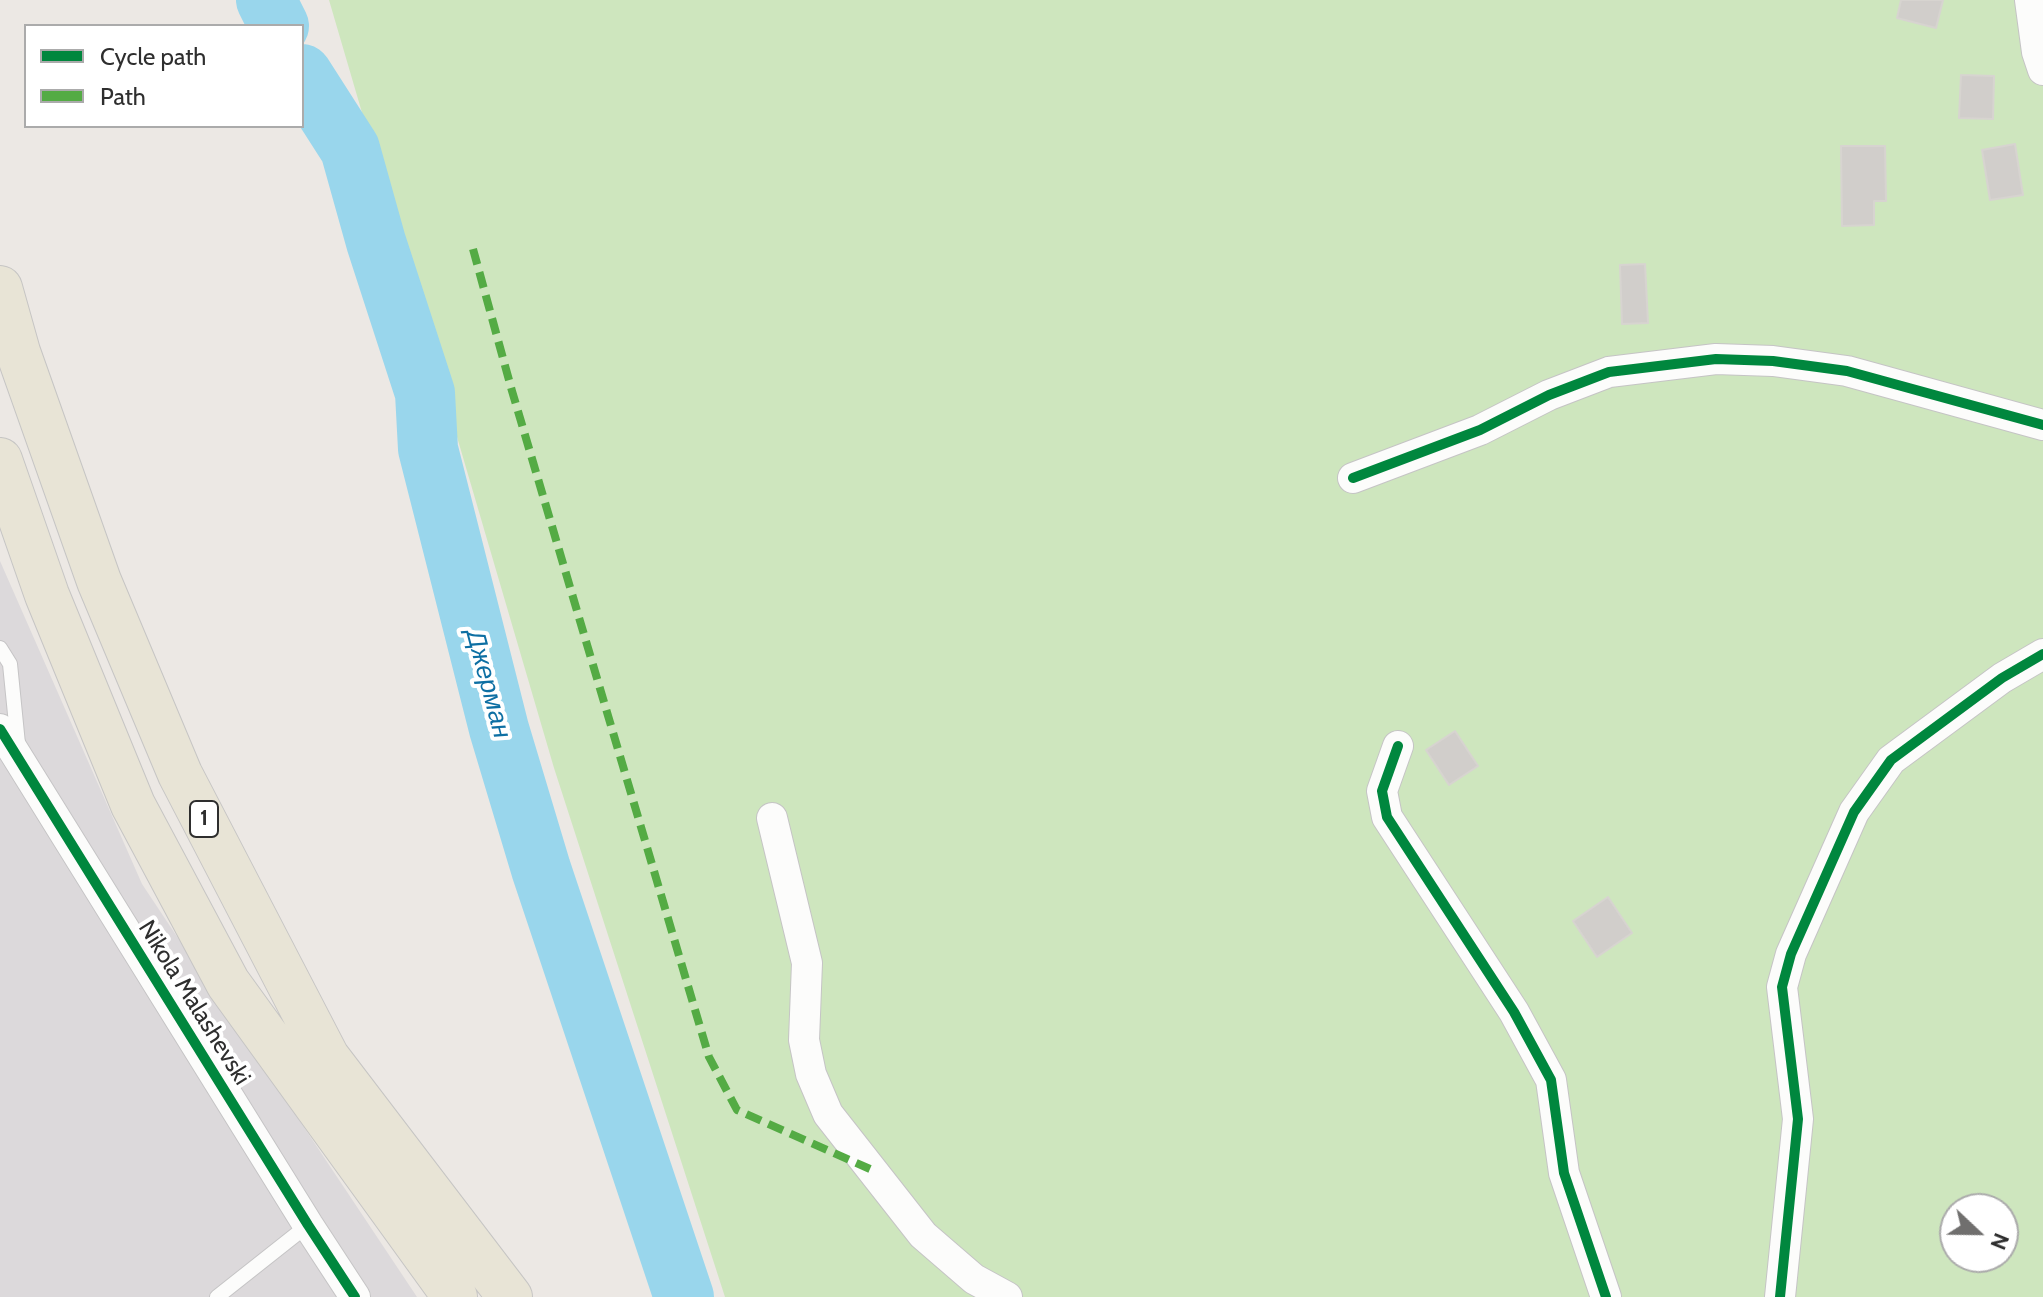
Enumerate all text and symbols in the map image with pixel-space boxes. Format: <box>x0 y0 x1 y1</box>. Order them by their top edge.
legend <box>24 24 304 128</box>
text: Cycle path <box>100 42 206 71</box>
text: Path <box>100 82 146 111</box>
water label: Джерман <box>459 626 517 742</box>
road number: 1 <box>190 801 218 837</box>
street label: Nikola Malashevski <box>132 915 256 1091</box>
north arrow <box>1939 1193 2019 1273</box>
text: N <box>1984 1229 2015 1254</box>

